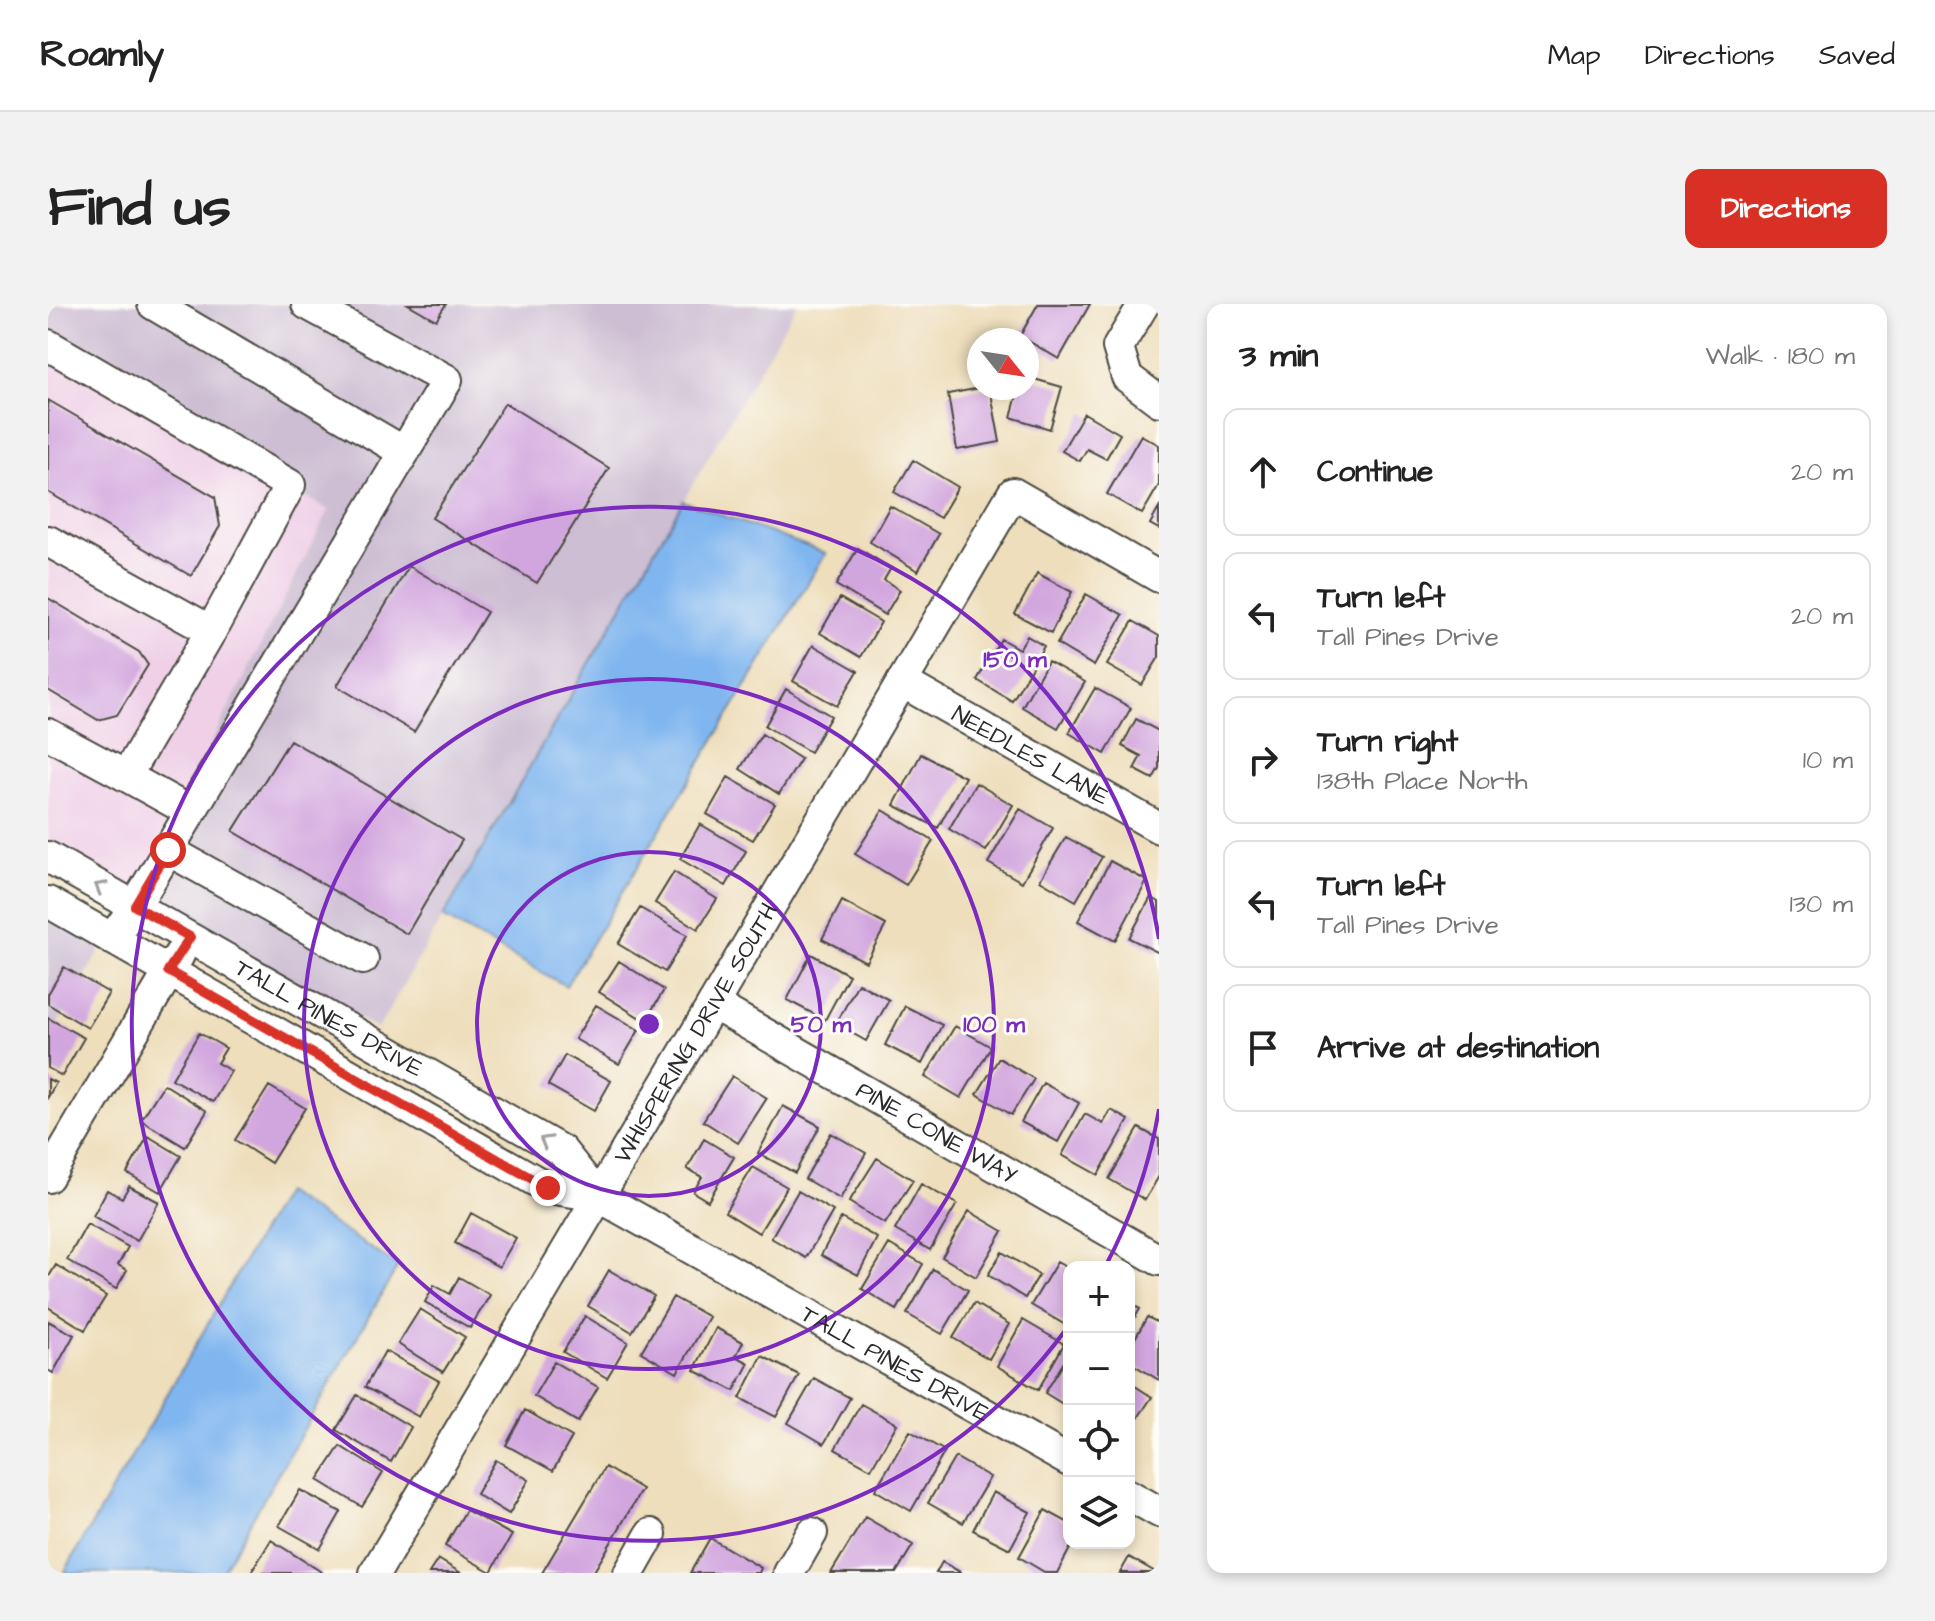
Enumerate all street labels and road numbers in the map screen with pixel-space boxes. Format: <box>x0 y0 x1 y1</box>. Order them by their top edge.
street label: NEEDLES LANE <box>945 698 1115 814</box>
street label: WHISPERING DRIVE SOUTH <box>606 897 787 1170</box>
street label: TALL PINES DRIVE <box>228 951 429 1086</box>
street label: PINE CONE WAY <box>850 1074 1023 1193</box>
street label: TALL PINES DRIVE <box>794 1297 996 1431</box>

